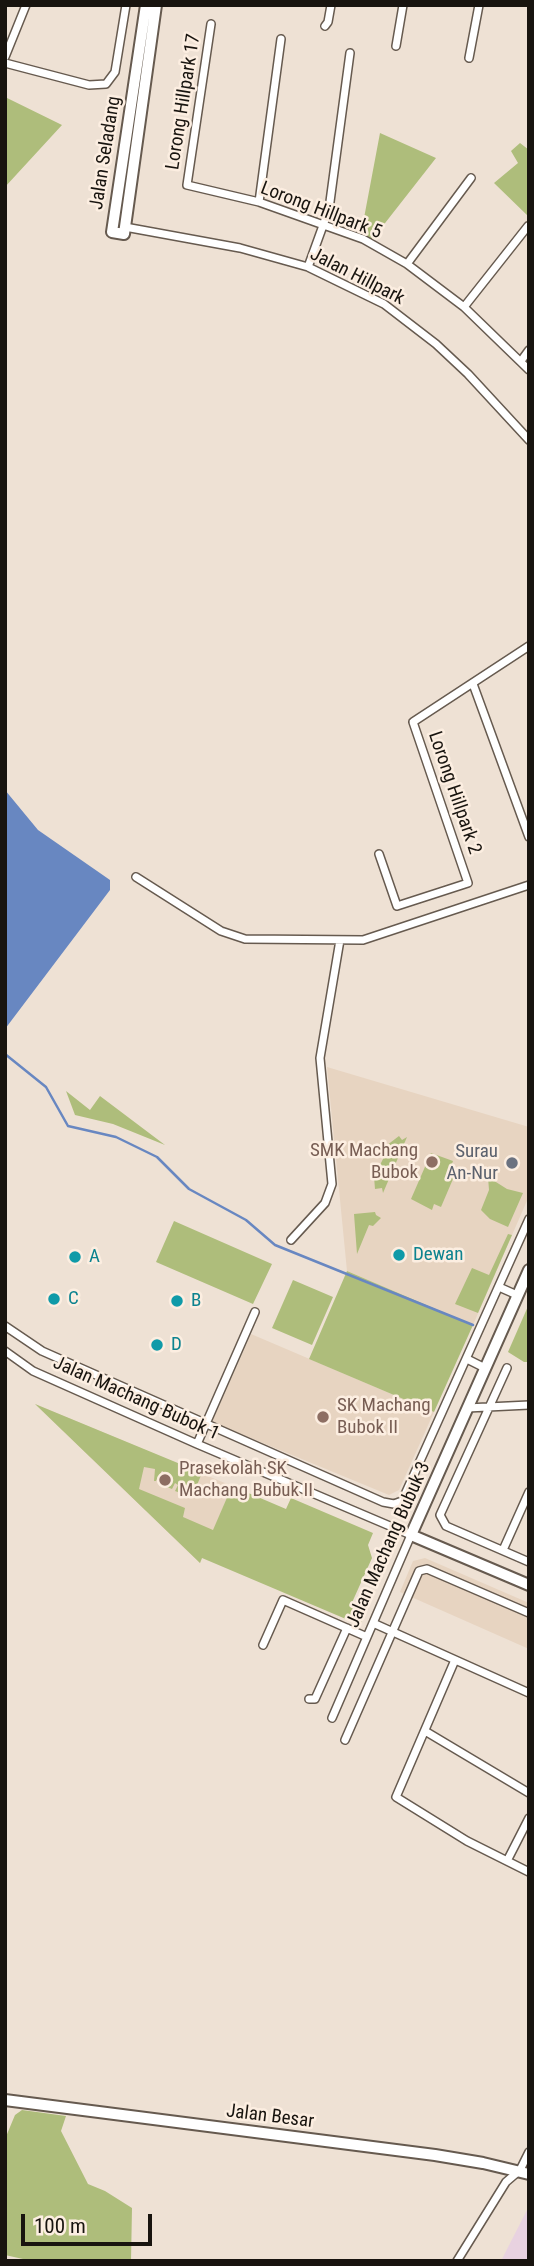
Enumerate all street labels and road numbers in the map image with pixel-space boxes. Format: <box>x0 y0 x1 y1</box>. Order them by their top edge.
street label: Lorong Hillpark 17 <box>162 32 206 172</box>
street label: Jalan Seladang <box>86 95 126 211</box>
street label: Lorong Hillpark 5 <box>257 177 385 245</box>
street label: Jalan Hillpark <box>306 243 408 311</box>
street label: Lorong Hillpark 2 <box>422 729 486 857</box>
street label: Jalan Machang Bubok 1 <box>49 1352 223 1446</box>
street label: Jalan Machang Bubuk 3 <box>342 1459 436 1631</box>
street label: Jalan Besar <box>225 2100 315 2134</box>

